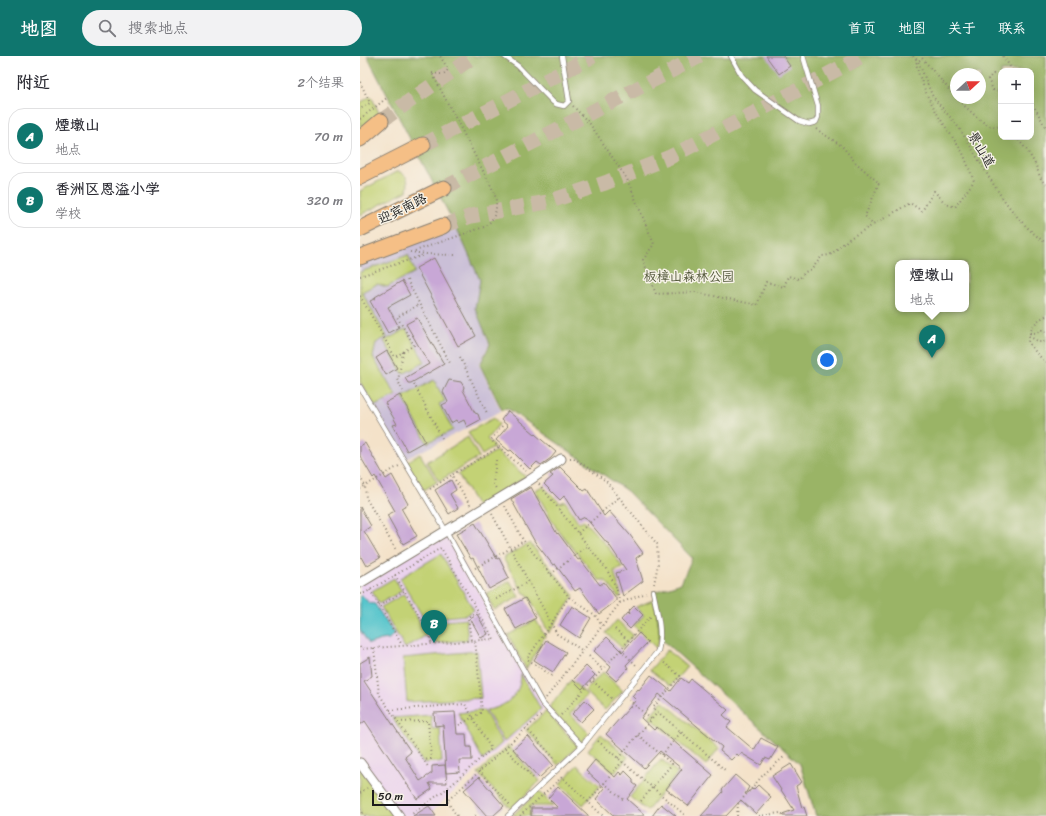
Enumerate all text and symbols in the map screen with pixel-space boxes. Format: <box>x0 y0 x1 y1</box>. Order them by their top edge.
search box <box>82 10 362 46</box>
text: 地图 <box>20 12 58 45</box>
text: 搜索地点 <box>128 15 188 41</box>
text: 首页 <box>848 16 876 41</box>
text: 地图 <box>898 16 926 41</box>
text: 关于 <box>948 16 976 41</box>
text: 联系 <box>998 16 1026 41</box>
icon: search <box>96 17 118 39</box>
text: 附近 <box>16 67 50 97</box>
north arrow <box>950 68 986 104</box>
map controls <box>998 68 1034 140</box>
button: + <box>998 68 1034 104</box>
text: 2个结果 <box>297 71 344 94</box>
button: − <box>998 104 1034 140</box>
text: 煙墩山 <box>55 112 100 138</box>
text: A <box>26 125 34 148</box>
text: 70 m <box>314 125 343 148</box>
street label: 景山道 <box>962 127 1001 172</box>
text: 地点 <box>55 138 81 161</box>
text: 香洲区恩溢小学 <box>55 176 160 202</box>
street label: 迎宾南路 <box>374 187 431 230</box>
text: B <box>26 189 34 212</box>
text: 320 m <box>307 189 343 212</box>
text: 学校 <box>55 202 81 225</box>
popup <box>895 260 969 312</box>
text: 煙墩山 <box>909 262 955 288</box>
park label: 板樟山森林公园 <box>643 265 735 288</box>
text: 地点 <box>909 288 936 311</box>
pin: A <box>919 325 945 358</box>
your location <box>817 350 837 370</box>
pin: B <box>421 610 447 643</box>
text: 50 m <box>378 787 403 806</box>
scale bar <box>372 788 448 807</box>

